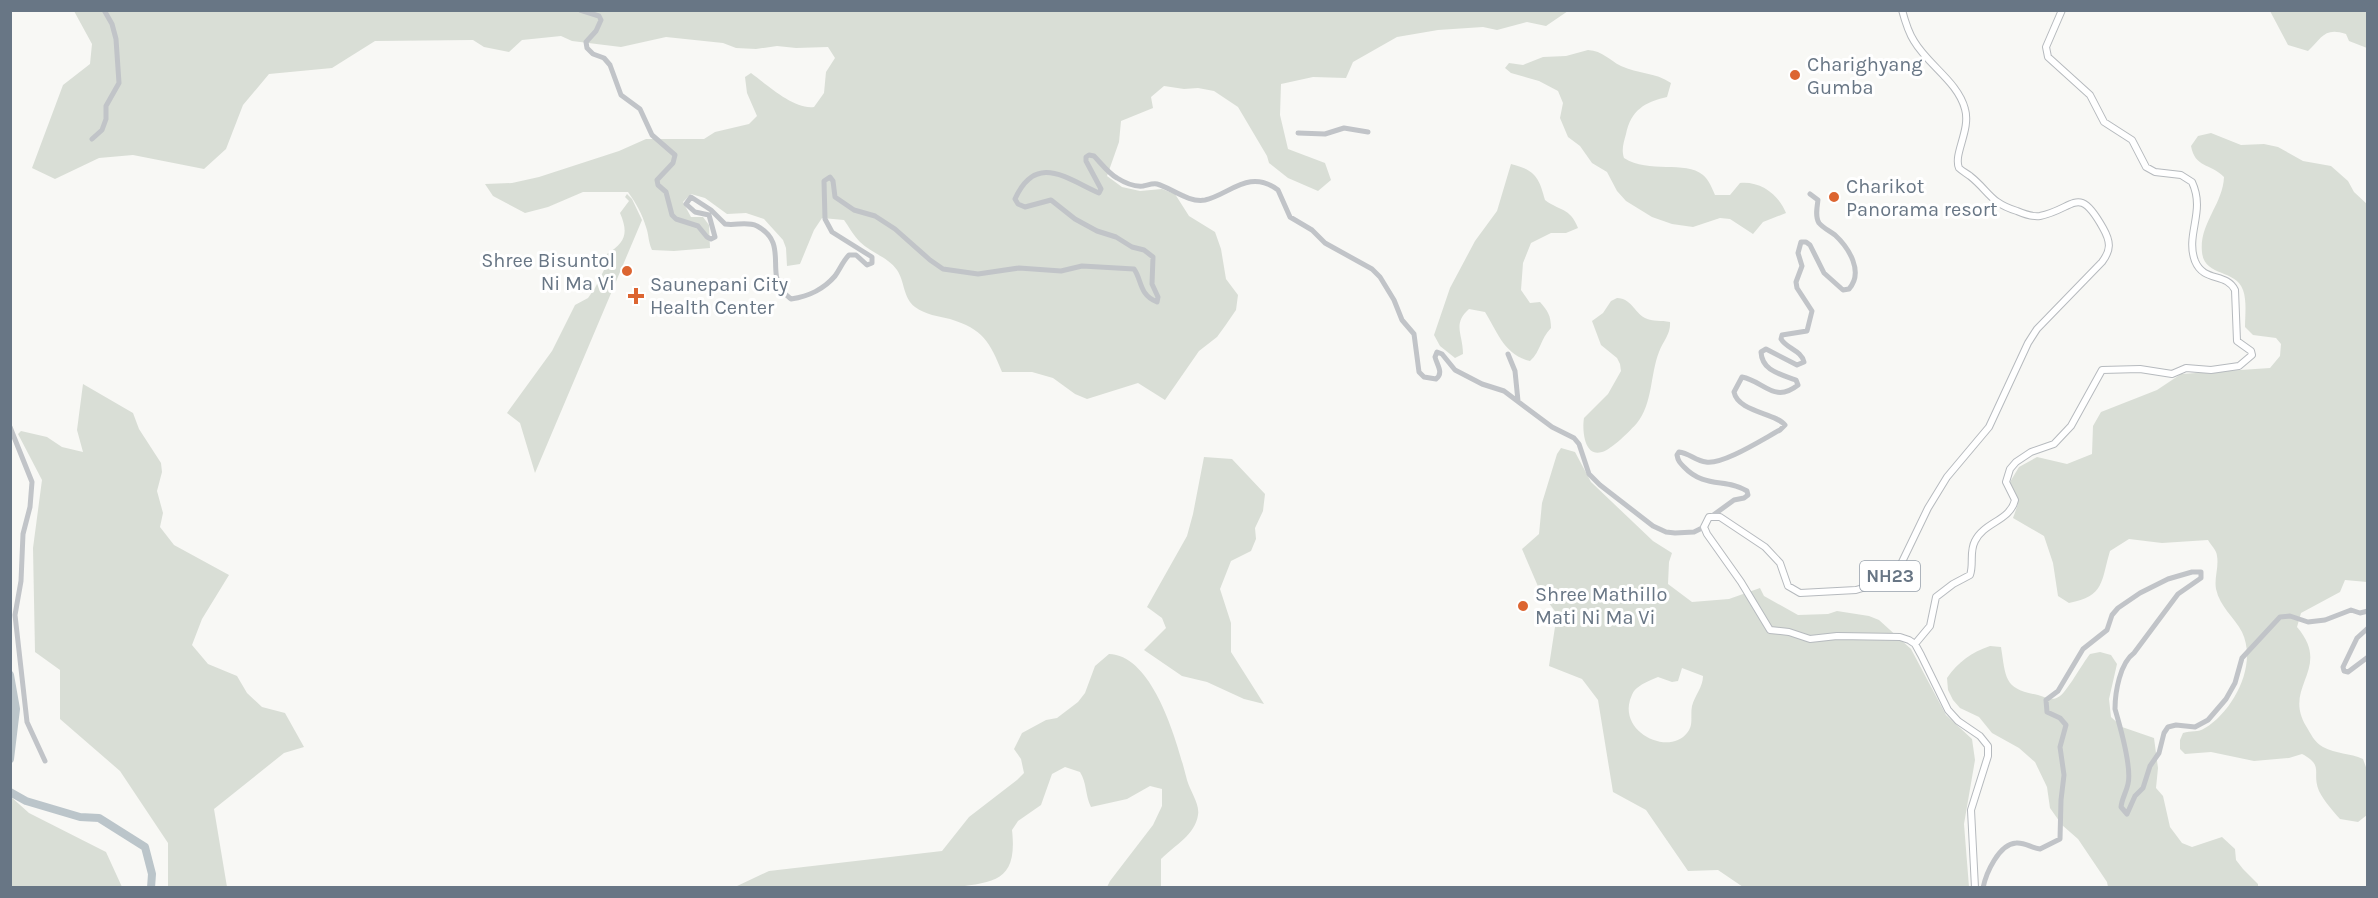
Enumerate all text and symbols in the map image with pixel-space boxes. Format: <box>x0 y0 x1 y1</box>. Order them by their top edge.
place label: Charighyang Gumba <box>1807 53 1923 99</box>
marker: Charighyang Gumba <box>1788 68 1802 82</box>
place label: Charikot Panorama resort <box>1846 175 1998 221</box>
marker: Charikot Panorama resort <box>1827 190 1841 204</box>
place label: Shree Bisuntol Ni Ma Vi <box>481 249 615 295</box>
marker: Shree Bisuntol Ni Ma Vi <box>620 264 634 278</box>
place label: Saunepani City Health Center <box>650 273 788 319</box>
marker: Saunepani City Health Center <box>627 287 645 305</box>
road number: NH23 <box>1860 561 1920 591</box>
place label: Shree Mathillo Mati Ni Ma Vi <box>1535 583 1667 629</box>
marker: Shree Mathillo Mati Ni Ma Vi <box>1516 599 1530 613</box>

